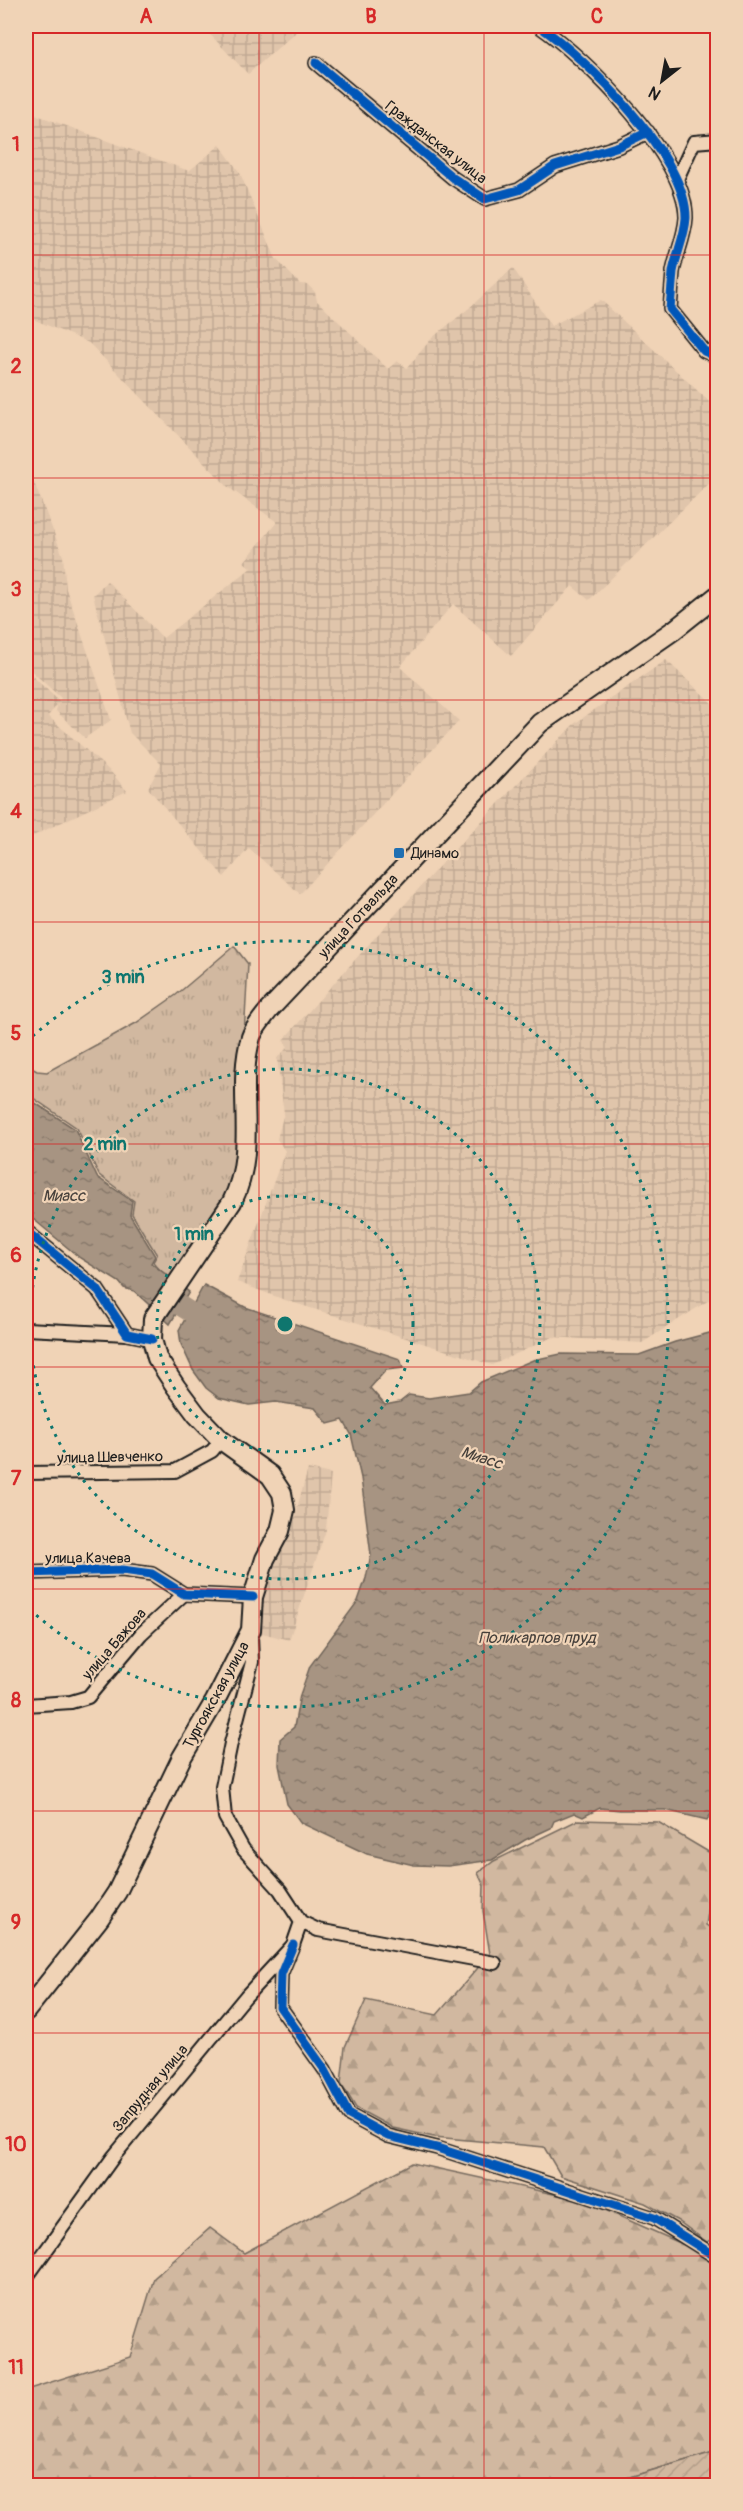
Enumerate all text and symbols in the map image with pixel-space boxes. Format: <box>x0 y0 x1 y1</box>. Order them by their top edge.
text: A <box>140 4 153 29</box>
text: B <box>365 4 377 29</box>
text: C <box>591 4 603 29</box>
north arrow <box>632 51 692 111</box>
text: N <box>645 82 665 104</box>
street label: Гражданская улица <box>381 97 491 188</box>
text: 1 <box>12 132 20 157</box>
text: 2 <box>10 354 22 379</box>
text: 3 <box>10 577 22 602</box>
text: 4 <box>10 799 22 824</box>
place label: Динамо <box>410 844 459 863</box>
marker: Динамо <box>392 846 406 860</box>
street label: улица Готвальда <box>314 870 402 963</box>
text: 3 min <box>101 966 145 989</box>
text: 5 <box>11 1021 22 1046</box>
text: 2 min <box>83 1133 127 1156</box>
water label: Миасс <box>43 1186 86 1206</box>
text: 1 min <box>174 1223 214 1246</box>
text: 6 <box>10 1243 22 1268</box>
centre of rings <box>275 1314 295 1334</box>
water label: Миасс <box>458 1442 506 1474</box>
street label: улица Шевченко <box>56 1447 163 1468</box>
text: 7 <box>11 1466 22 1491</box>
street label: улица Качева <box>44 1549 131 1568</box>
street label: улица Бажова <box>77 1605 151 1685</box>
water label: Поликарпов пруд <box>478 1628 597 1648</box>
street label: Тургоякская улица <box>179 1638 254 1752</box>
text: 8 <box>11 1688 21 1713</box>
text: 9 <box>11 1910 21 1935</box>
street label: Запрудная улица <box>108 2041 192 2136</box>
text: 10 <box>5 2132 27 2157</box>
text: 11 <box>8 2355 24 2380</box>

